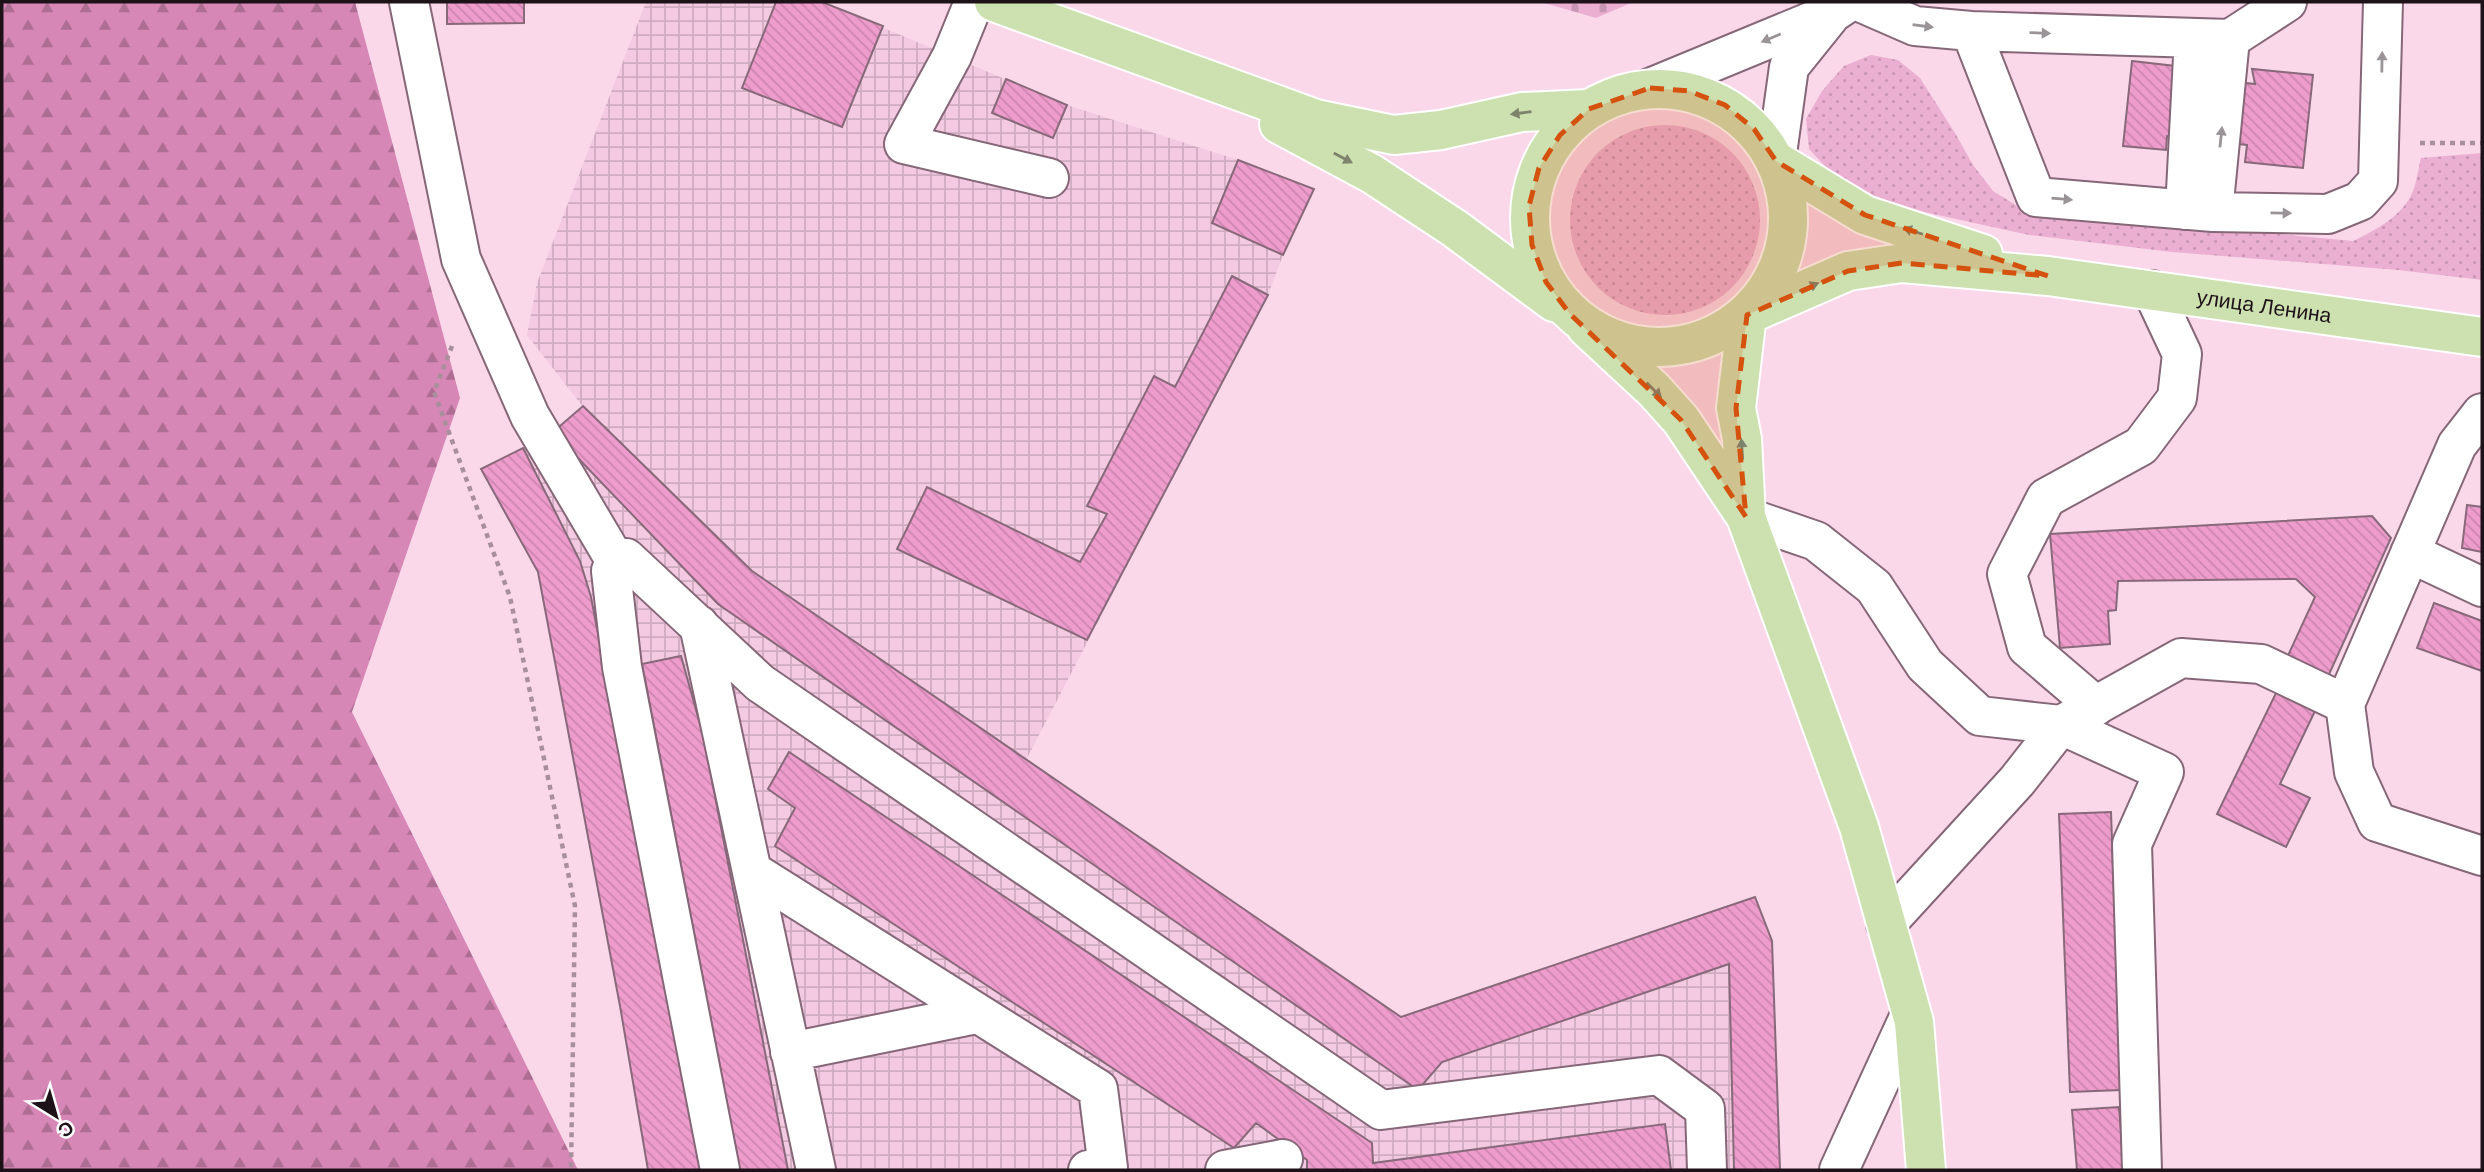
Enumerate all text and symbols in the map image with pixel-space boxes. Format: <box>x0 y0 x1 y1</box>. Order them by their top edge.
one-way arrow <box>1912 21 1934 32</box>
one-way arrow <box>2029 28 2051 39</box>
one-way arrow <box>1760 33 1781 44</box>
one-way arrow <box>2376 50 2387 72</box>
one-way arrow <box>1510 108 1532 119</box>
one-way arrow <box>2215 126 2226 148</box>
one-way arrow <box>1334 152 1353 164</box>
one-way arrow <box>2051 194 2073 205</box>
one-way arrow <box>2271 208 2293 219</box>
one-way arrow <box>1903 225 1924 236</box>
one-way arrow <box>1799 282 1820 293</box>
street label: улица Ленина <box>2195 285 2333 327</box>
one-way arrow <box>1645 382 1662 399</box>
one-way arrow <box>1736 437 1747 459</box>
north arrow <box>21 1081 91 1151</box>
text: С <box>54 1117 78 1142</box>

